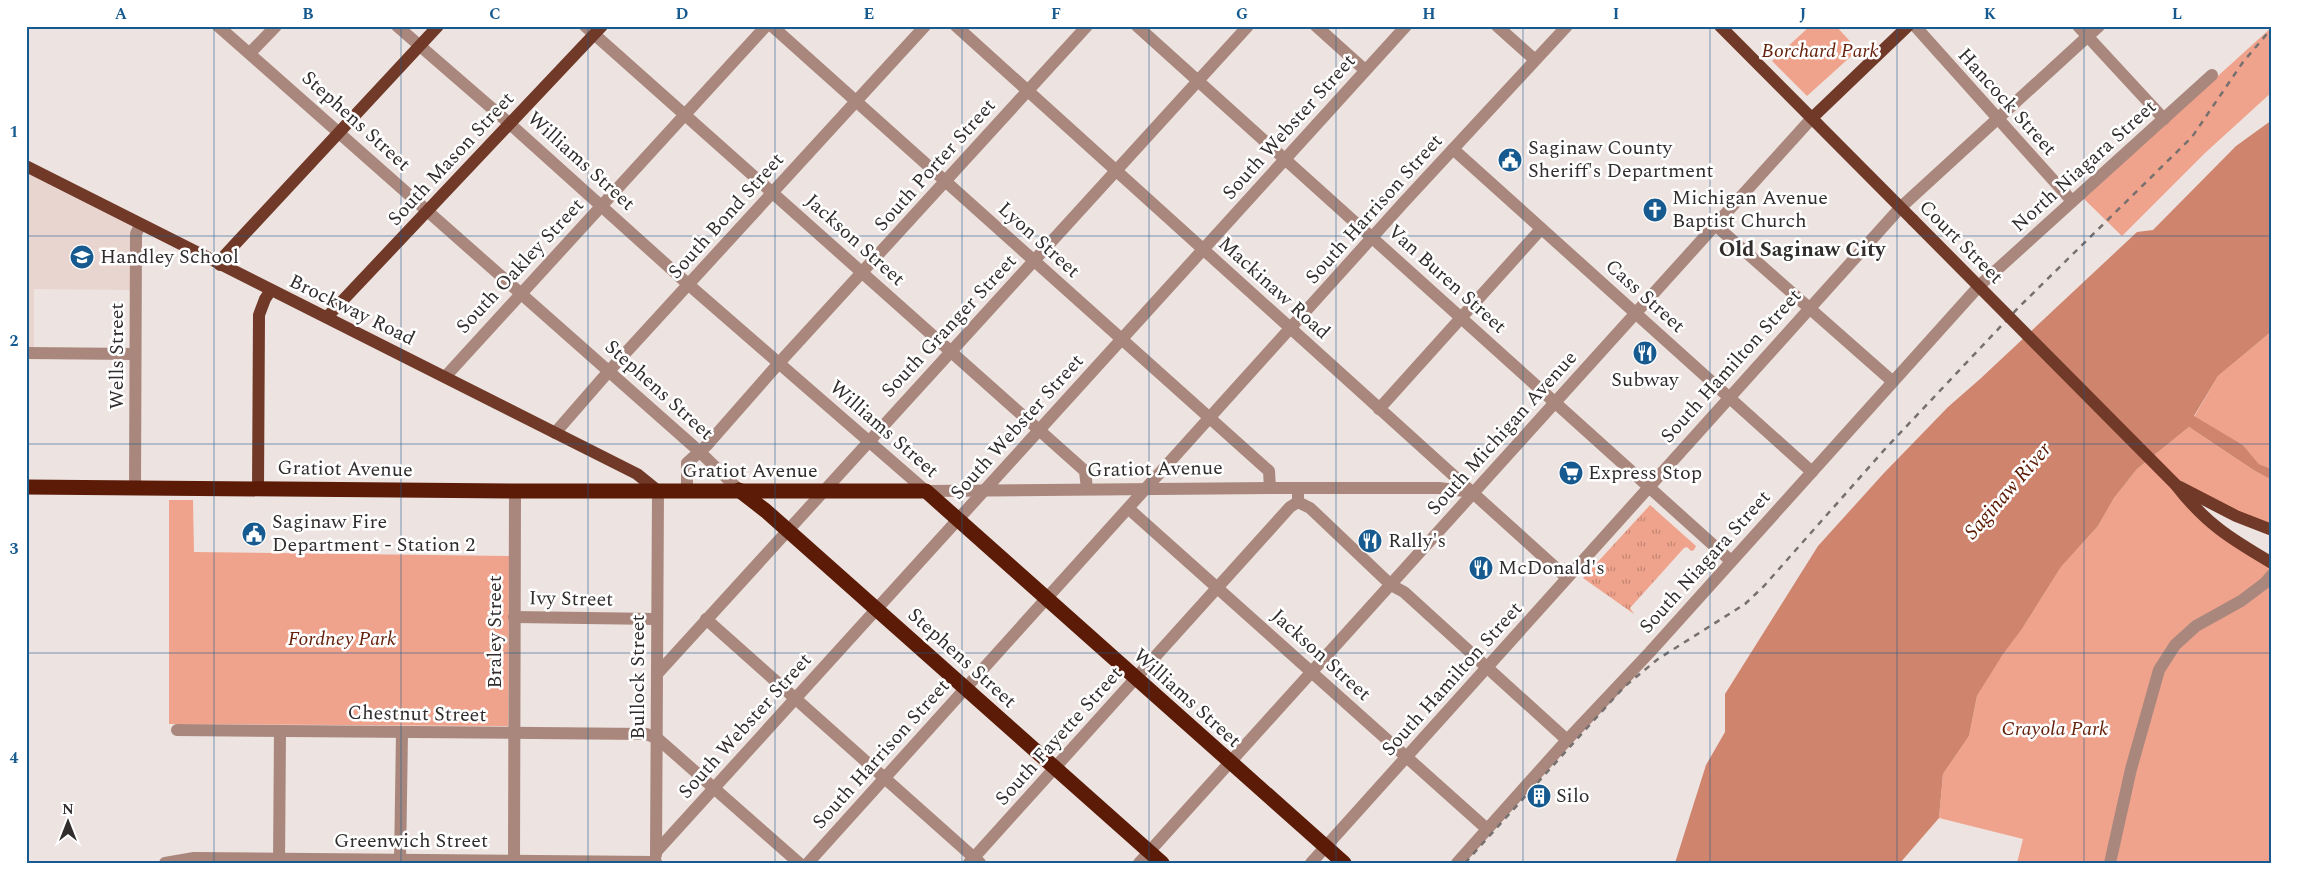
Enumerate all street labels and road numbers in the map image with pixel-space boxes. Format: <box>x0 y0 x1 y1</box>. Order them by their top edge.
street label: Hancock Street <box>1950 41 2064 163</box>
street label: South Webster Street <box>1215 47 1363 207</box>
street label: Stephens Street <box>295 64 417 178</box>
street label: South Mason Street <box>381 85 521 233</box>
street label: South Porter Street <box>867 92 1003 238</box>
street label: North Niagara Street <box>2005 93 2163 239</box>
street label: Williams Street <box>520 104 642 218</box>
street label: South Harrison Street <box>1298 127 1450 291</box>
street label: South Bond Street <box>661 146 791 286</box>
street label: Jackson Street <box>798 187 912 293</box>
street label: South Oakley Street <box>449 191 591 341</box>
street label: Court Street <box>1912 193 2010 291</box>
street label: Lyon Street <box>991 195 1087 285</box>
street label: Van Buren Street <box>1381 217 1513 341</box>
street label: Mackinaw Road <box>1211 229 1337 347</box>
street label: South Granger Street <box>874 247 1024 405</box>
street label: Cass Street <box>1598 252 1692 340</box>
street label: Brockway Road <box>284 266 420 354</box>
street label: South Hamilton Street <box>1653 282 1809 450</box>
street label: Wells Street <box>102 303 132 409</box>
street label: Stephens Street <box>598 333 720 447</box>
street label: South Michigan Avenue <box>1420 344 1584 522</box>
street label: South Webster Street <box>943 347 1091 507</box>
street label: Williams Street <box>823 373 945 485</box>
street label: Gratiot Avenue <box>277 453 413 485</box>
street label: Gratiot Avenue <box>1087 453 1223 485</box>
street label: Gratiot Avenue <box>682 456 818 486</box>
street label: South Niagara Street <box>1632 483 1778 641</box>
street label: Braley Street <box>480 575 510 689</box>
street label: Ivy Street <box>529 583 613 615</box>
street label: South Hamilton Street <box>1374 595 1530 763</box>
street label: Stephens Street <box>901 601 1023 715</box>
street label: Jackson Street <box>1264 602 1378 708</box>
street label: Bullock Street <box>623 614 653 740</box>
street label: Williams Street <box>1126 641 1248 755</box>
street label: South Webster Street <box>671 646 819 806</box>
street label: South Fayette Street <box>988 659 1130 813</box>
street label: South Harrison Street <box>805 672 957 836</box>
street label: Chestnut Street <box>347 698 487 730</box>
street label: Greenwich Street <box>334 826 488 856</box>

